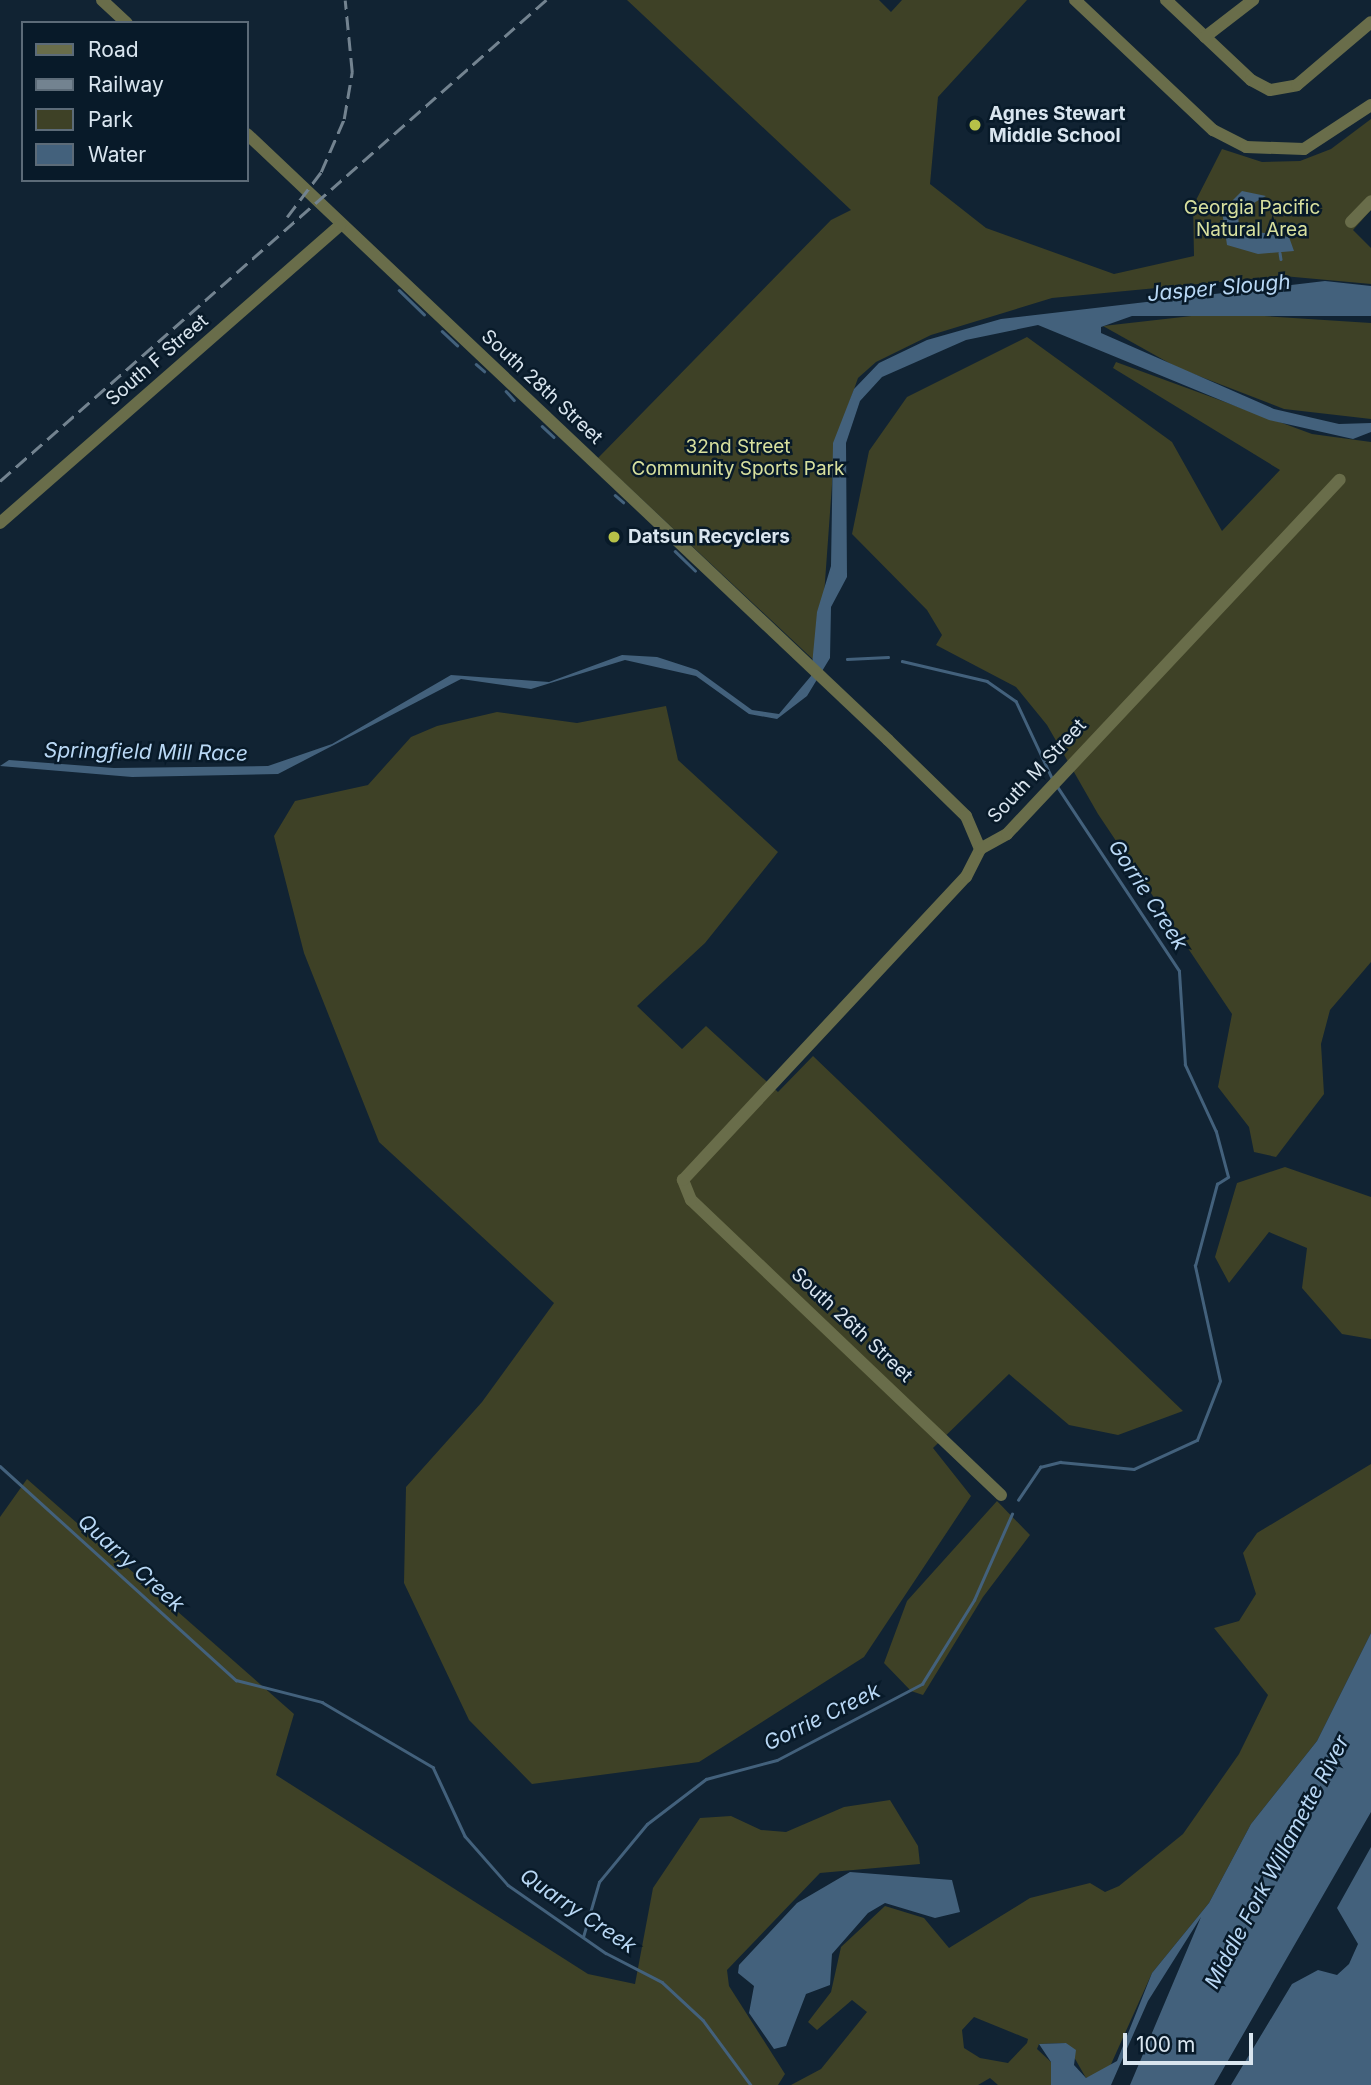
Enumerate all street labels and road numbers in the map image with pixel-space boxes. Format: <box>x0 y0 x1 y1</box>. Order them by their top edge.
street label: South F Street <box>101 309 213 411</box>
street label: South 28th Street <box>477 325 607 449</box>
street label: South M Street <box>983 714 1091 828</box>
street label: South 26th Street <box>787 1263 917 1387</box>

